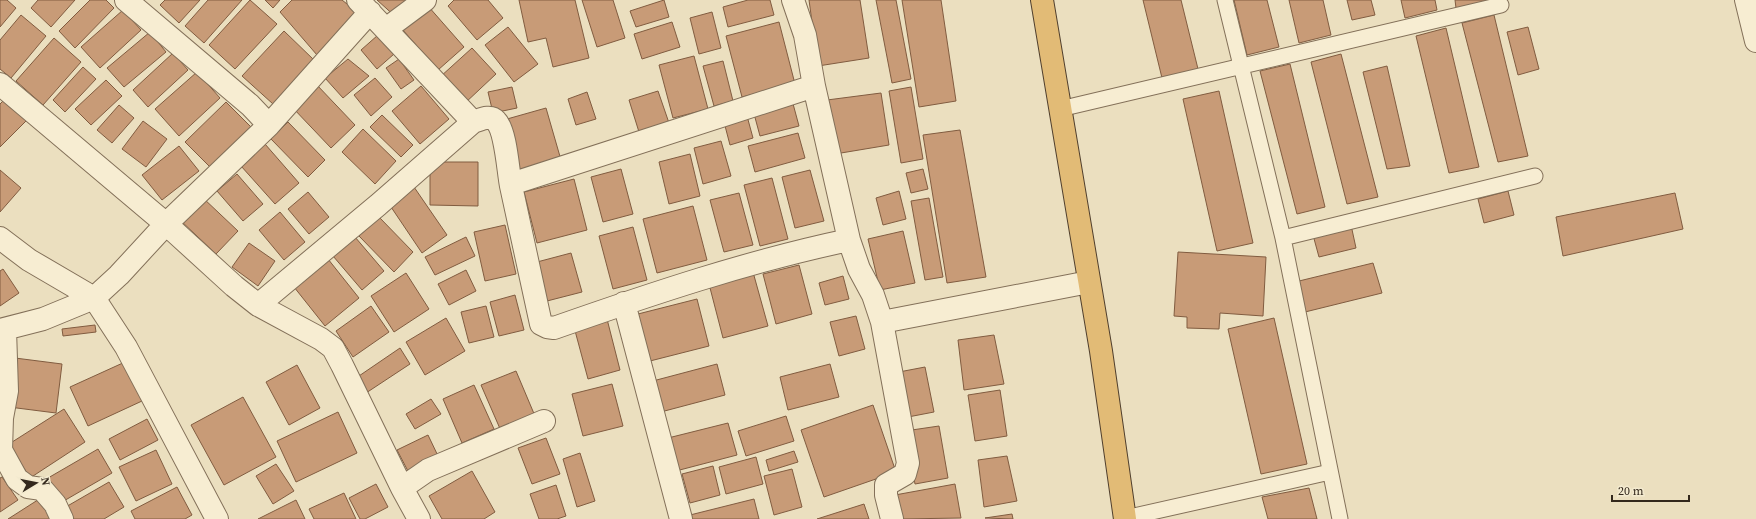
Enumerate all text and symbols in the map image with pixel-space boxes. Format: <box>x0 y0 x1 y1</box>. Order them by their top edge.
north arrow <box>16 463 56 503</box>
text: N <box>37 476 53 487</box>
scale bar <box>1612 477 1689 503</box>
text: 20 m <box>1618 483 1644 499</box>

